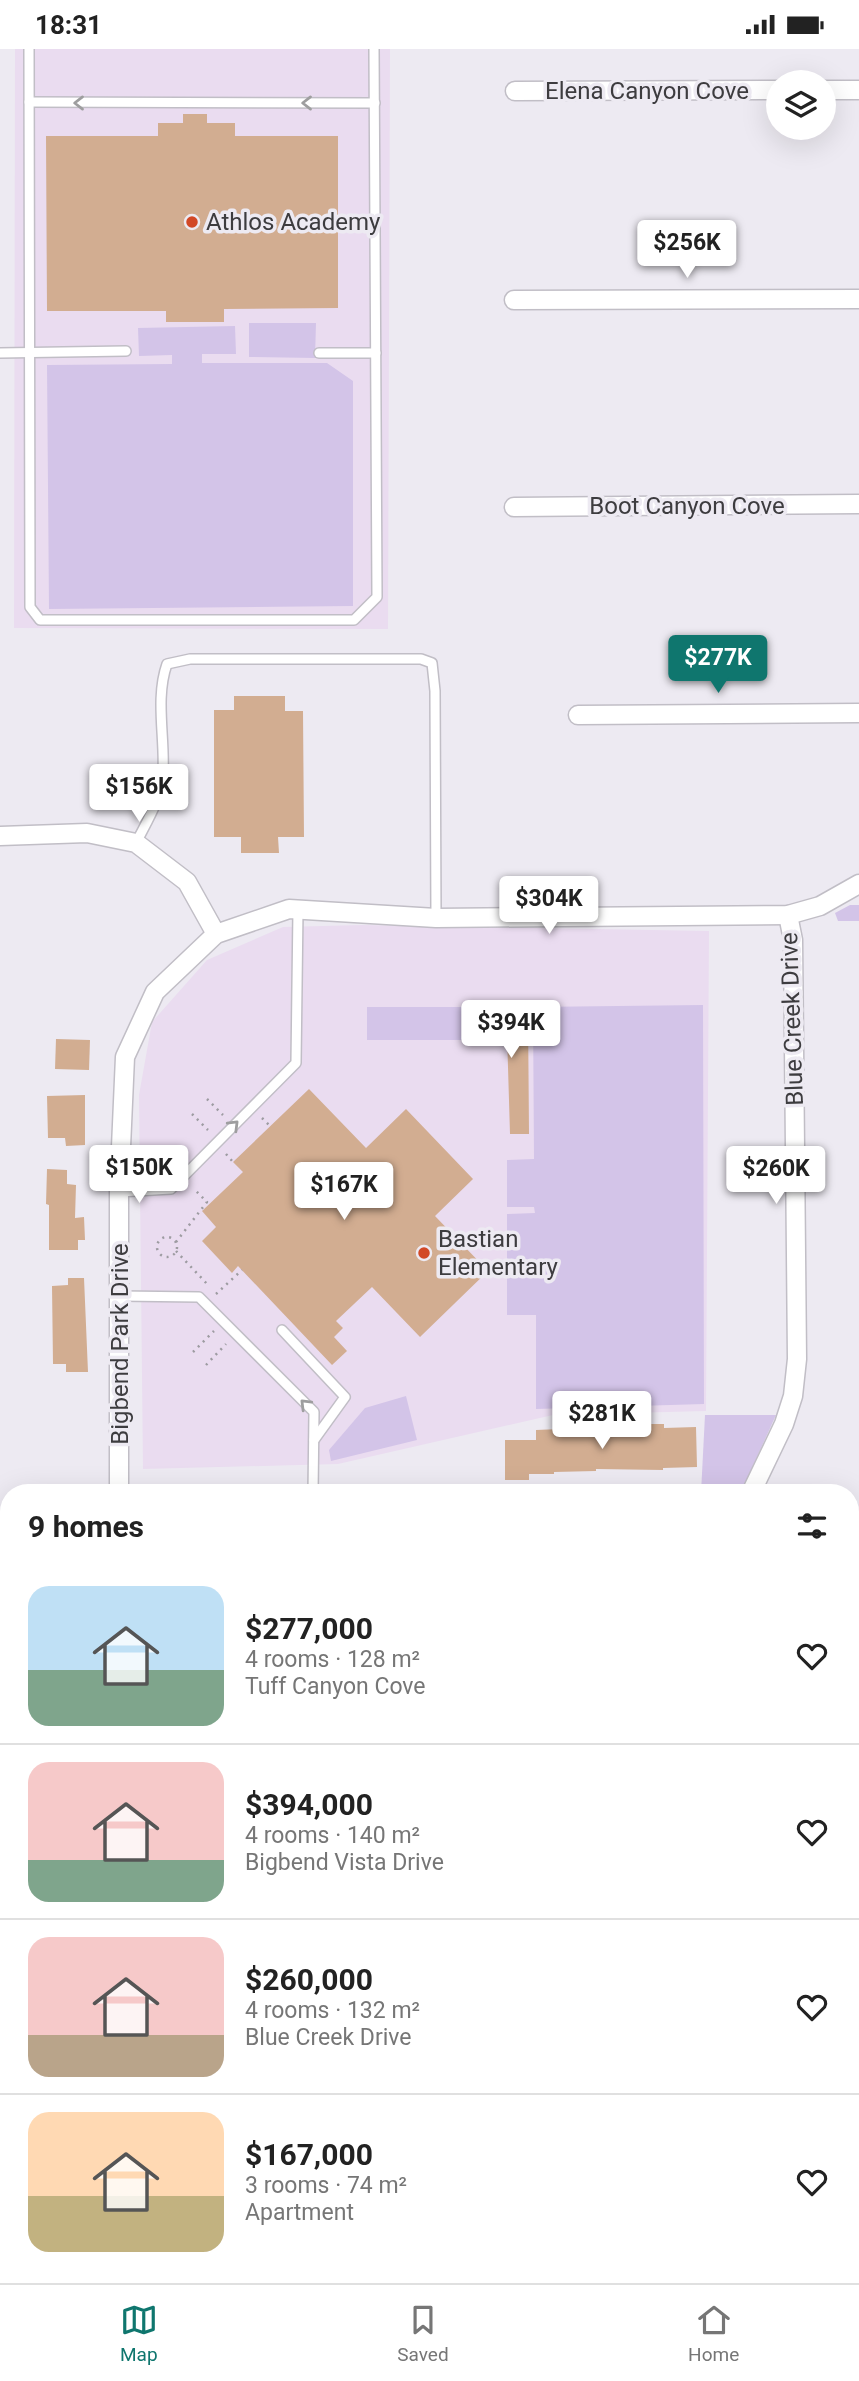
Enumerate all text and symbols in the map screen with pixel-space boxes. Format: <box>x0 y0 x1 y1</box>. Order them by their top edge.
text: 18:31 <box>35 10 102 40</box>
map controls <box>766 70 836 140</box>
button: layers <box>766 70 836 140</box>
street label: Elena Canyon Cove <box>545 77 749 105</box>
one-way arrow <box>73 95 84 111</box>
one-way arrow <box>301 95 311 111</box>
place label: Athlos Academy <box>206 208 381 236</box>
marker: Athlos Academy <box>184 214 200 230</box>
pin: $256K <box>638 221 736 280</box>
text: $256K <box>653 229 721 256</box>
street label: Boot Canyon Cove <box>589 492 785 520</box>
pin: $277K <box>669 635 767 695</box>
text: $277K <box>684 644 752 671</box>
pin: $156K <box>90 765 188 824</box>
text: $156K <box>105 773 173 800</box>
pin: $304K <box>500 877 598 936</box>
text: $304K <box>515 885 583 912</box>
street label: Blue Creek Drive <box>775 932 809 1106</box>
pin: $394K <box>462 1000 560 1060</box>
text: $394K <box>477 1009 545 1036</box>
one-way arrow <box>226 1121 239 1134</box>
pin: $150K <box>90 1145 188 1205</box>
pin: $260K <box>727 1147 825 1206</box>
text: $150K <box>105 1154 173 1181</box>
text: $260K <box>742 1155 810 1182</box>
pin: $167K <box>295 1163 393 1222</box>
text: $167K <box>310 1171 378 1198</box>
place label: Bastian Elementary <box>438 1225 558 1281</box>
street label: Bigbend Park Drive <box>106 1243 134 1445</box>
marker: Bastian Elementary <box>416 1245 432 1261</box>
pin: $281K <box>553 1391 651 1451</box>
one-way arrow <box>301 1399 314 1412</box>
text: $281K <box>568 1400 636 1427</box>
icon: filters <box>793 1507 831 1545</box>
text: 9 homes <box>28 1509 144 1544</box>
text: $277,000 <box>245 1611 373 1646</box>
icon: home <box>84 1614 168 1698</box>
icon: heart <box>793 1637 831 1675</box>
text: 4 rooms · 128 m² <box>245 1646 420 1673</box>
text: Tuff Canyon Cove <box>245 1673 426 1700</box>
text: $394,000 <box>245 1787 373 1822</box>
icon: home <box>84 1790 168 1874</box>
icon: heart <box>793 1813 831 1851</box>
text: 4 rooms · 140 m² <box>245 1822 420 1849</box>
text: Bigbend Vista Drive <box>245 1849 444 1876</box>
text: $260,000 <box>245 1962 373 1997</box>
icon: home <box>84 1965 168 2049</box>
icon: heart <box>793 1988 831 2026</box>
text: 4 rooms · 132 m² <box>245 1997 420 2024</box>
text: Blue Creek Drive <box>245 2024 411 2051</box>
text: $167,000 <box>245 2137 373 2172</box>
icon: home <box>84 2140 168 2224</box>
icon: heart <box>793 2163 831 2201</box>
text: 3 rooms · 74 m² <box>245 2172 407 2199</box>
text: Apartment <box>245 2199 354 2226</box>
tab: Map <box>120 2301 158 2366</box>
tab: Saved <box>397 2301 449 2366</box>
tab: Home <box>688 2301 739 2366</box>

